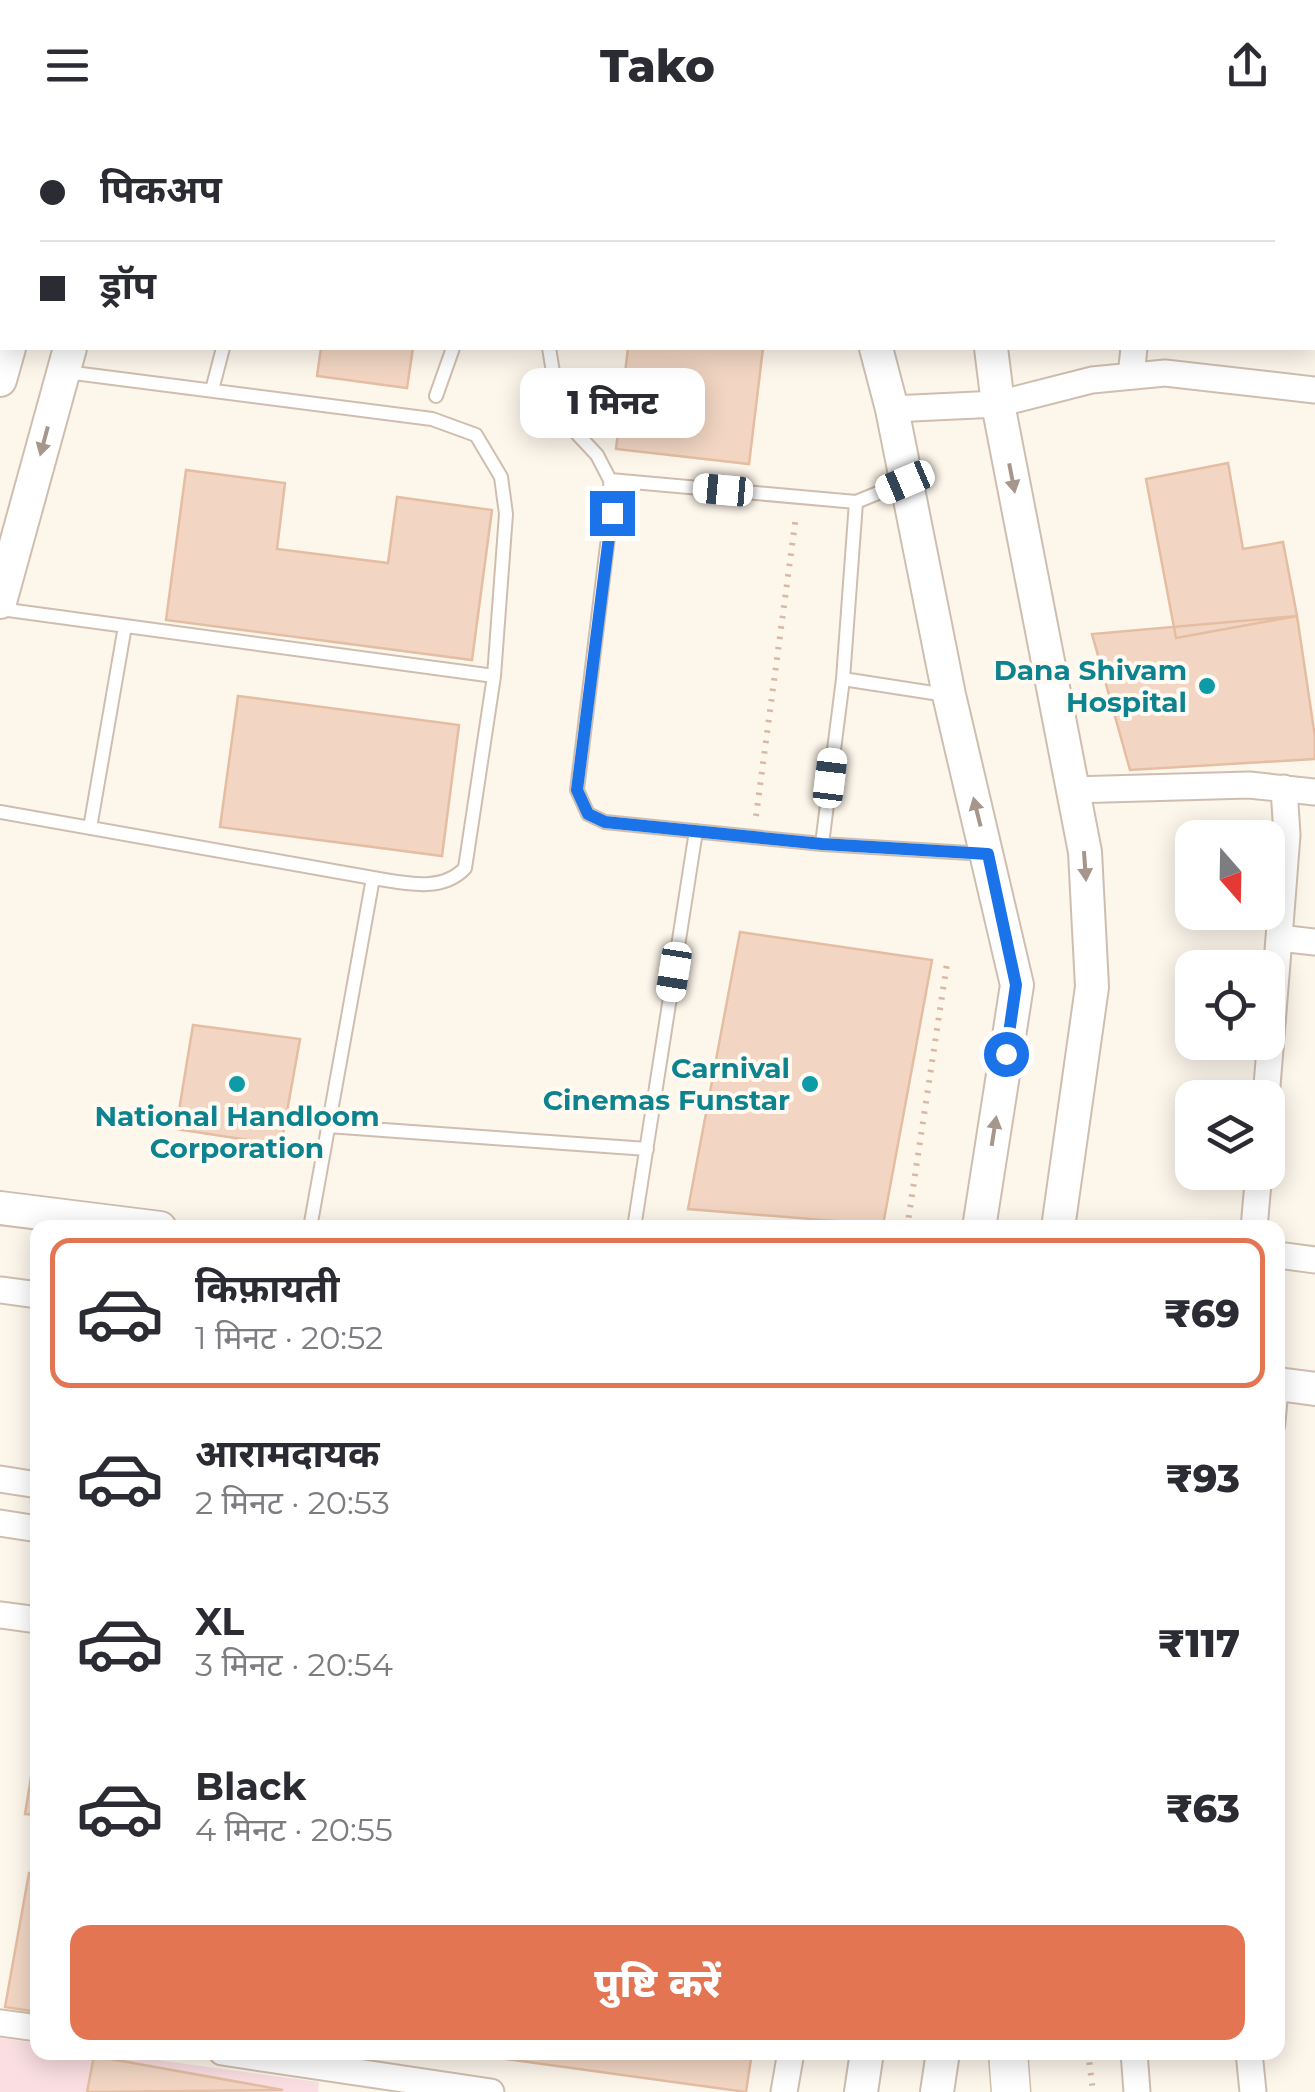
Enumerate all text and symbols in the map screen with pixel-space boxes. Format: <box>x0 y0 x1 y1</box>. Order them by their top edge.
icon: menu <box>40 38 95 93</box>
text: Tako <box>600 38 715 93</box>
icon: share <box>1220 38 1275 93</box>
text: पिकअप <box>100 166 222 213</box>
text: ड्रॉप <box>100 262 156 309</box>
callout: 1 मिनट <box>520 368 704 438</box>
text: 1 मिनट <box>567 383 658 422</box>
one-way arrow <box>36 426 52 457</box>
car <box>872 456 938 508</box>
one-way arrow <box>1005 463 1020 494</box>
car <box>692 472 754 508</box>
route end <box>590 491 635 536</box>
place label: Dana Shivam Hospital <box>994 653 1187 719</box>
marker: Dana Shivam Hospital <box>1196 675 1218 697</box>
car <box>811 746 849 810</box>
one-way arrow <box>969 796 985 827</box>
north arrow <box>1175 820 1285 930</box>
map controls <box>1175 820 1285 1190</box>
one-way arrow <box>1078 851 1094 883</box>
car <box>654 940 694 1004</box>
button: locate <box>1175 950 1285 1060</box>
route start <box>984 1032 1029 1077</box>
place label: Carnival Cinemas Funstar <box>543 1051 790 1117</box>
marker: National Handloom Corporation <box>226 1073 248 1095</box>
marker: Carnival Cinemas Funstar <box>799 1073 821 1095</box>
button: layers <box>1175 1080 1285 1190</box>
place label: National Handloom Corporation <box>94 1099 380 1165</box>
one-way arrow <box>987 1115 1002 1146</box>
text: किफ़ायती <box>195 1265 339 1312</box>
icon: car <box>75 1268 165 1358</box>
text: ₹69 <box>1164 1290 1240 1337</box>
text: 1 मिनट · 20:52 <box>195 1318 383 1357</box>
text: आरामदायक <box>195 1430 379 1477</box>
icon: car <box>75 1433 165 1523</box>
text: ₹93 <box>1165 1455 1240 1502</box>
text: 2 मिनट · 20:53 <box>195 1483 390 1522</box>
icon: car <box>75 1598 165 1688</box>
text: XL <box>195 1598 244 1645</box>
text: ₹117 <box>1157 1620 1240 1667</box>
text: 3 मिनट · 20:54 <box>195 1645 393 1684</box>
icon: car <box>75 1763 165 1853</box>
text: Black <box>195 1763 306 1810</box>
text: ₹63 <box>1166 1785 1240 1832</box>
text: 4 मिनट · 20:55 <box>195 1810 393 1849</box>
button: पुष्टि करें <box>70 1925 1245 2040</box>

